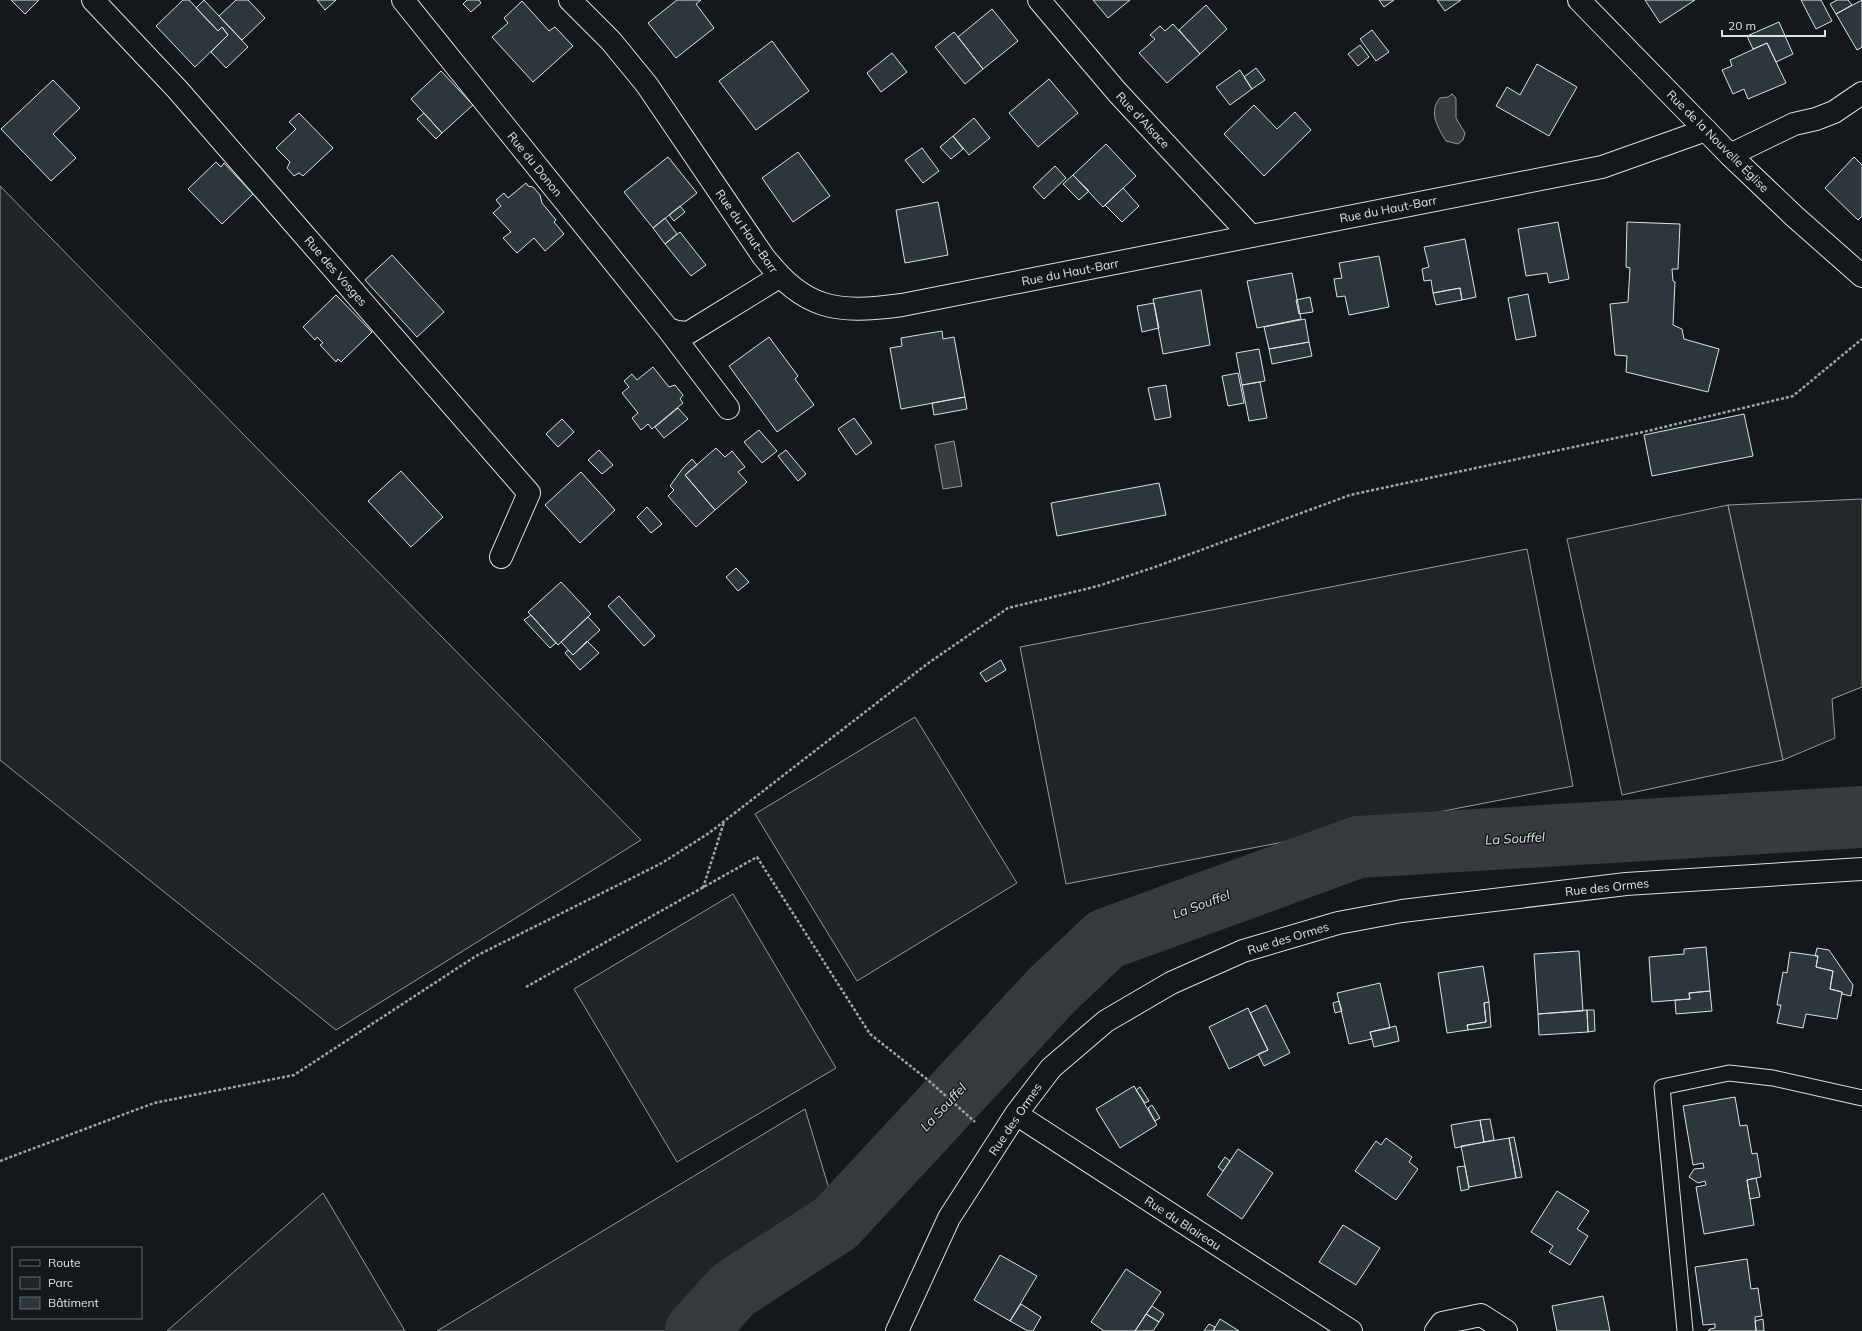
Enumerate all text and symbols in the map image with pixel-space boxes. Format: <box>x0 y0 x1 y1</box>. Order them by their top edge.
scale bar <box>1722 12 1825 38</box>
text: 20 m <box>1728 18 1756 33</box>
street label: Rue de la Nouvelle Église <box>1664 87 1772 195</box>
street label: Rue d'Alsace <box>1113 89 1173 151</box>
street label: Rue du Donon <box>504 129 566 199</box>
street label: Rue du Haut-Barr <box>713 186 782 276</box>
street label: Rue du Haut-Barr <box>1338 192 1439 226</box>
street label: Rue des Vosges <box>302 233 371 309</box>
street label: Rue du Haut-Barr <box>1020 255 1121 289</box>
water label: La Souffel <box>1485 828 1546 848</box>
street label: Rue des Ormes <box>1564 875 1650 899</box>
water label: La Souffel <box>1170 886 1233 922</box>
street label: Rue des Ormes <box>1245 918 1331 958</box>
water label: La Souffel <box>917 1079 970 1134</box>
street label: Rue des Ormes <box>985 1080 1045 1158</box>
street label: Rue du Blaireau <box>1142 1193 1224 1253</box>
legend <box>12 1247 142 1319</box>
text: Route <box>48 1255 81 1270</box>
text: Parc <box>48 1275 73 1290</box>
text: Bâtiment <box>48 1295 99 1310</box>

